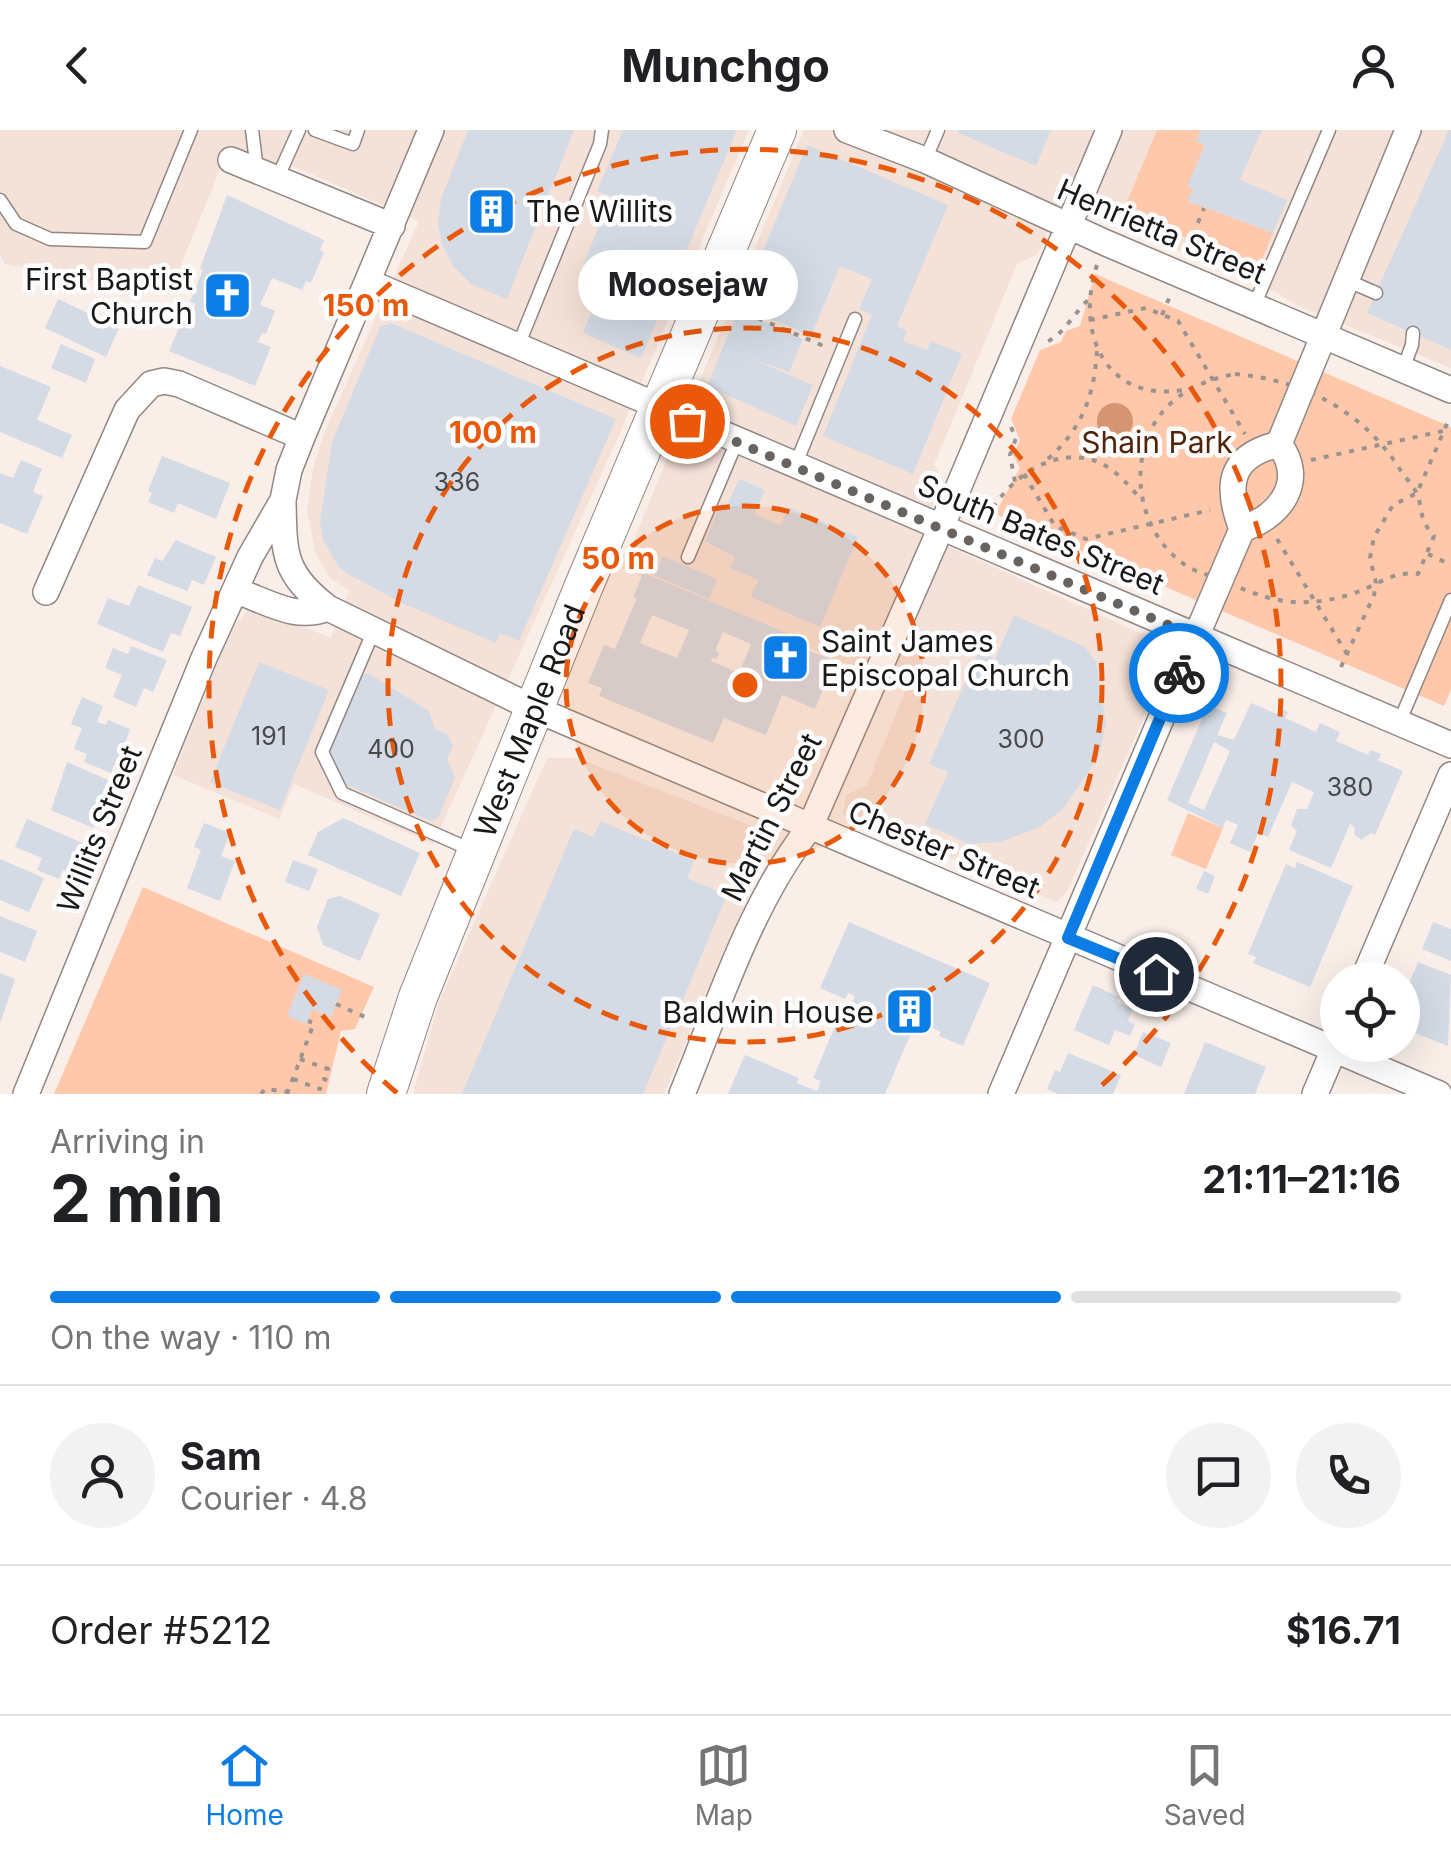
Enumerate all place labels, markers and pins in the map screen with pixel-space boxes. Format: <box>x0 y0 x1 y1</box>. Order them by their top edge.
building icon: The Willits <box>465 185 517 237</box>
place label: The Willits <box>526 193 673 229</box>
callout: Moosejaw <box>577 251 797 321</box>
place label: First Baptist Church <box>25 261 193 331</box>
church icon: First Baptist Church <box>202 270 254 322</box>
pin <box>645 379 730 464</box>
place label: Saint James Episcopal Church <box>821 623 1070 693</box>
church icon: Saint James Episcopal Church <box>760 632 812 684</box>
centre of rings <box>727 667 763 703</box>
pin <box>1114 932 1199 1017</box>
building icon: Baldwin House <box>883 986 935 1038</box>
place label: Baldwin House <box>663 994 874 1030</box>

